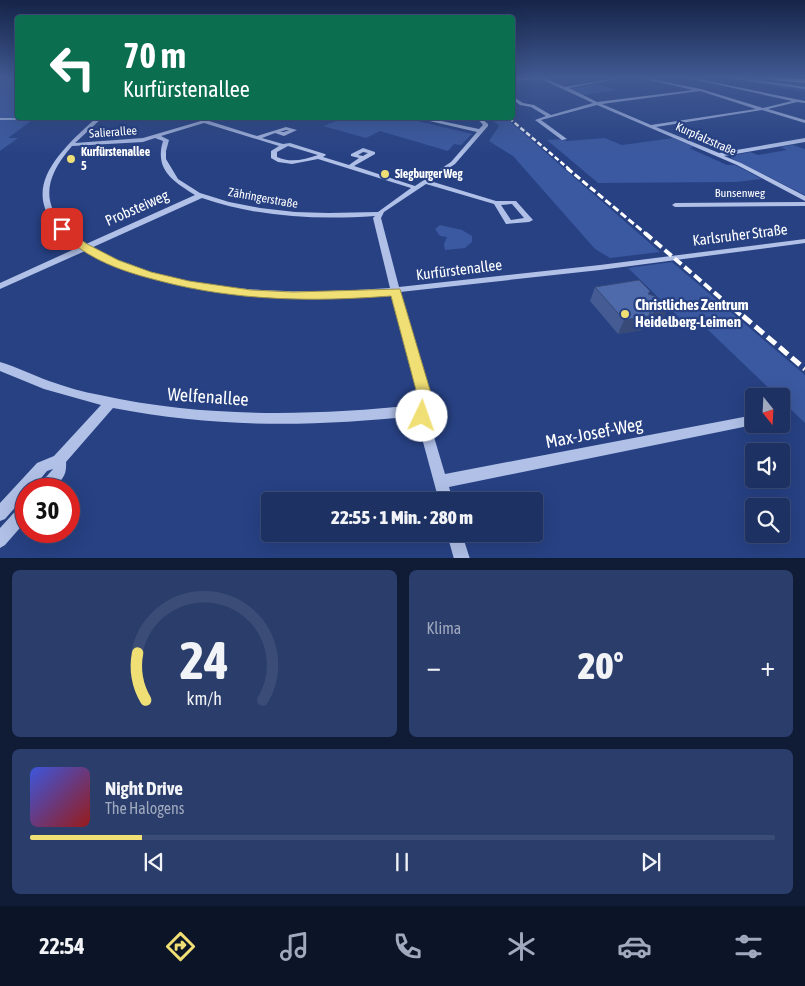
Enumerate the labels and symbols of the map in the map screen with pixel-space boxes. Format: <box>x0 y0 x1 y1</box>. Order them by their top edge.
street label: Kurpfalzstraße <box>674 119 738 159</box>
street label: Salierallee <box>89 123 137 141</box>
place label: Kurfürstenallee 5 <box>81 145 151 173</box>
marker: Kurfürstenallee 5 <box>65 153 77 165</box>
place label: Siegburger Weg <box>395 167 463 181</box>
marker: Siegburger Weg <box>379 168 391 180</box>
street label: Zähringerstraße <box>227 185 299 211</box>
street label: Probsteiweg <box>102 186 172 229</box>
street label: Bunsenweg <box>715 186 766 200</box>
pin <box>41 208 83 250</box>
street label: Karlsruher Straße <box>691 220 789 249</box>
street label: Kurfürstenallee <box>415 256 503 283</box>
place label: Christliches Zentrum Heidelberg-Leimen <box>635 296 749 330</box>
marker: Christliches Zentrum Heidelberg-Leimen <box>619 308 631 320</box>
street label: Welfenallee <box>167 383 249 410</box>
north arrow <box>745 388 790 432</box>
position arrow <box>395 389 447 441</box>
street label: Max-Josef-Weg <box>543 413 645 452</box>
speed limit sign: 30 <box>15 478 80 543</box>

